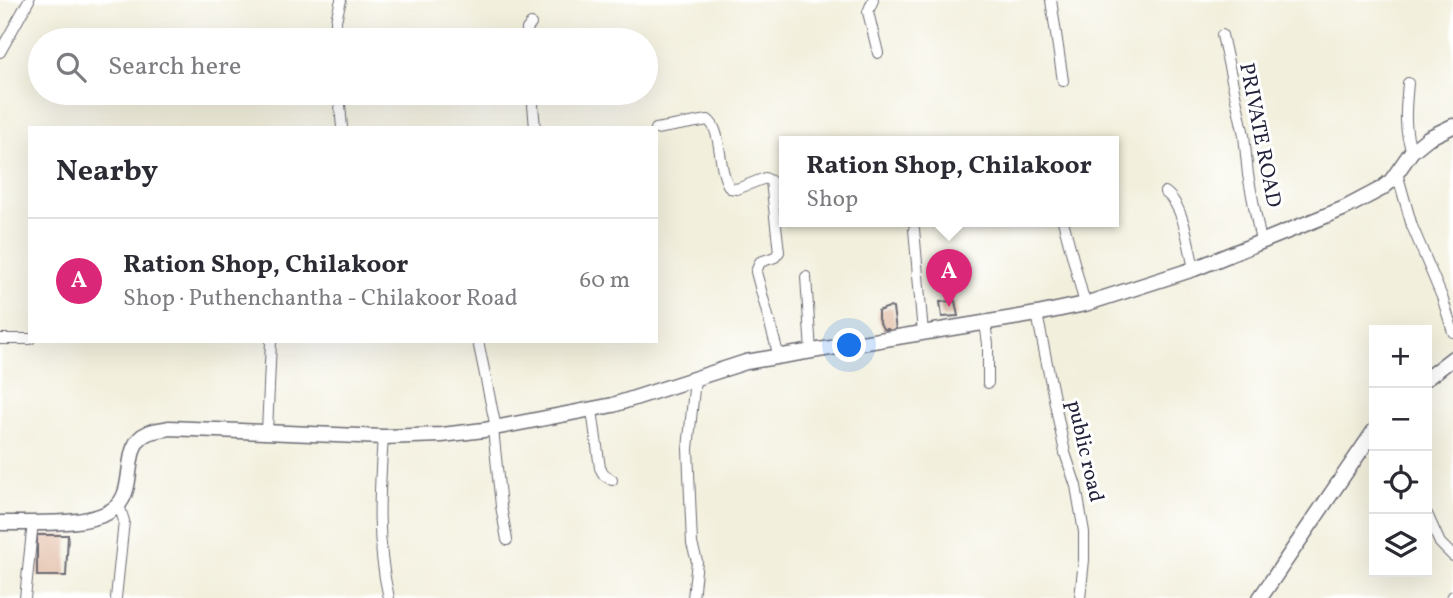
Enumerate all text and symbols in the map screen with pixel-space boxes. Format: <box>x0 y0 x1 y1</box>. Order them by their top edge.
search box <box>28 28 658 105</box>
icon: search <box>52 48 90 86</box>
text: Search here <box>108 49 241 85</box>
street label: PRIVATE ROAD <box>1231 60 1288 210</box>
popup <box>779 136 1119 227</box>
text: Ration Shop, Chilakoor <box>806 148 1092 184</box>
text: Nearby <box>56 151 158 193</box>
text: Shop <box>806 184 858 216</box>
text: Ration Shop, Chilakoor <box>123 247 408 283</box>
pin: A <box>926 249 972 307</box>
text: A <box>71 265 87 297</box>
text: 60 m <box>580 265 630 297</box>
text: Shop · Puthenchantha - Chilakoor Road <box>123 283 518 315</box>
map controls <box>1369 325 1432 577</box>
button: + <box>1369 325 1432 388</box>
your location <box>832 328 866 362</box>
button: − <box>1369 388 1432 451</box>
street label: public road <box>1059 398 1110 505</box>
button: locate <box>1369 451 1432 514</box>
button: layers <box>1369 514 1432 577</box>

